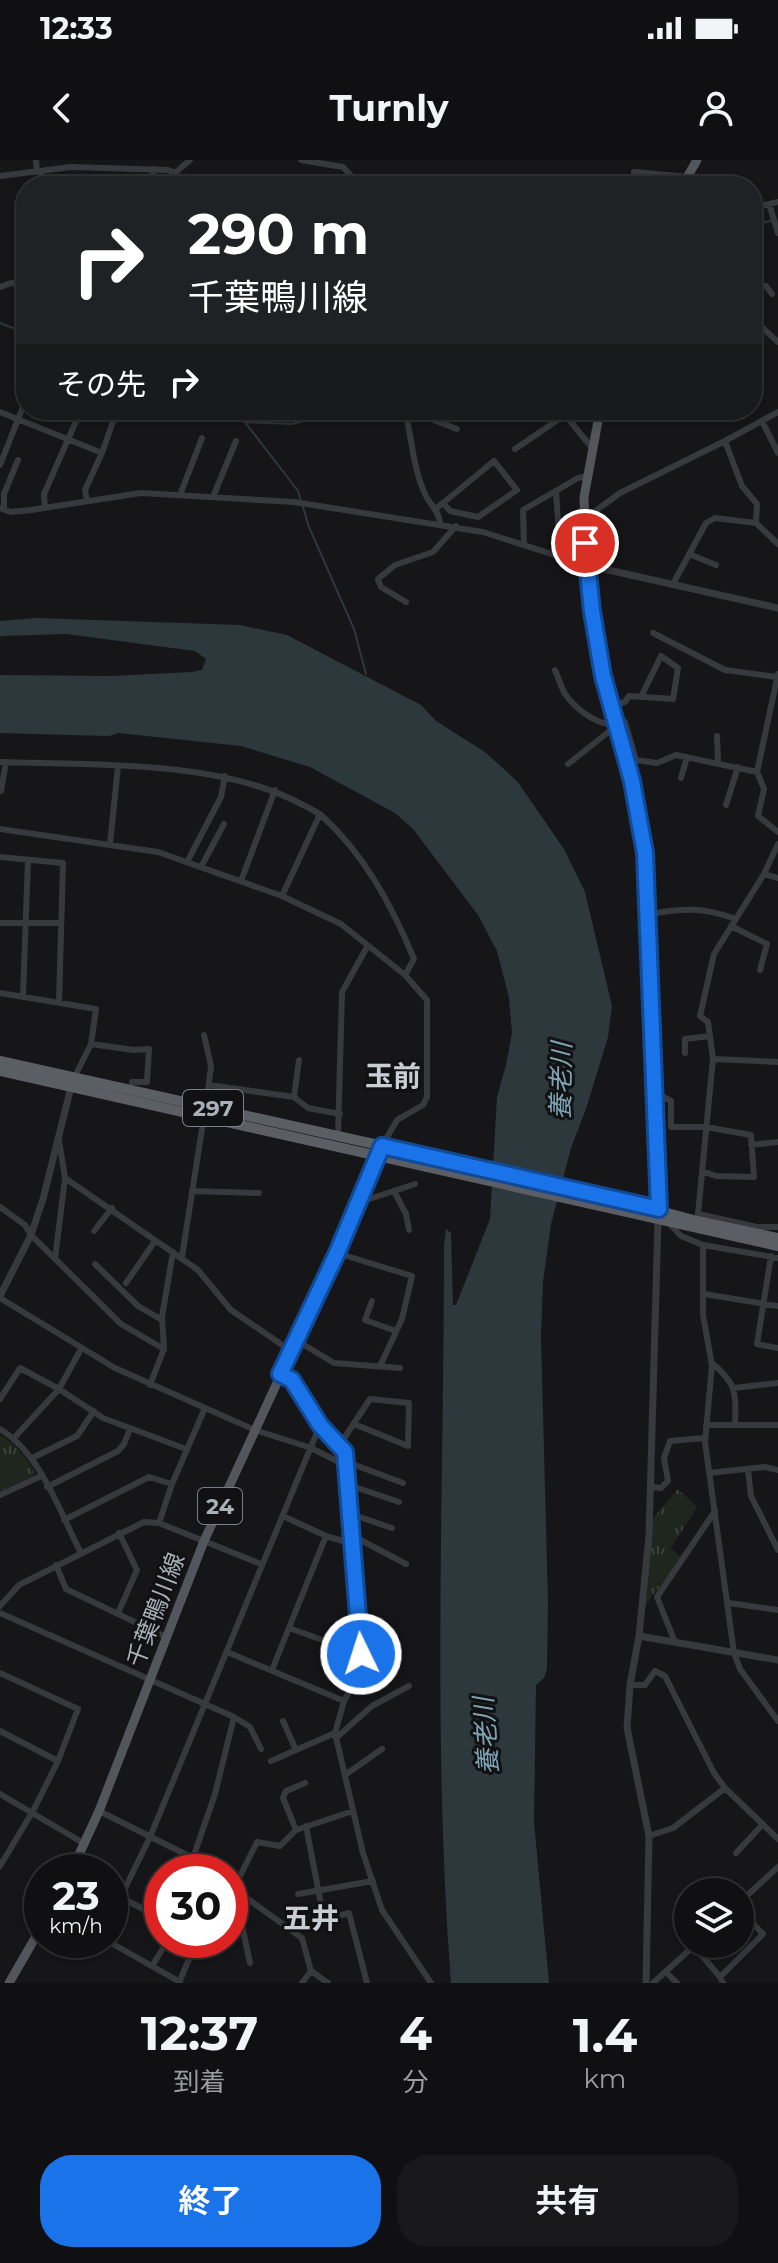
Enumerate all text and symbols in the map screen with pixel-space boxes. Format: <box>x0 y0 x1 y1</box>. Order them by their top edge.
text: 12:33 <box>40 10 113 47</box>
icon: back <box>40 86 84 130</box>
text: Turnly <box>329 86 449 130</box>
icon: person <box>694 86 738 130</box>
text: 290 m <box>188 200 369 268</box>
icon: right <box>56 208 160 312</box>
text: 千葉鴨川線 <box>188 275 368 319</box>
icon: right <box>162 360 206 404</box>
text: その先 <box>56 366 146 403</box>
pin <box>551 509 619 577</box>
icon: arrive <box>563 521 607 565</box>
water label: 養老川 <box>544 1039 578 1120</box>
district label: 玉前 <box>365 1059 421 1093</box>
road number: 297 <box>183 1090 243 1126</box>
road number: 24 <box>198 1488 242 1524</box>
street label: 千葉鴨川線 <box>120 1549 191 1671</box>
position arrow <box>319 1612 403 1696</box>
water label: 養老川 <box>467 1693 505 1776</box>
speed limit sign: 30 <box>144 1854 248 1958</box>
text: 23 <box>52 1871 100 1920</box>
map controls <box>674 1878 754 1958</box>
button: layers <box>674 1878 754 1958</box>
district label: 五井 <box>283 1901 339 1935</box>
text: km/h <box>49 1914 103 1938</box>
text: 12:37 <box>141 2004 258 2062</box>
text: 4 <box>399 2004 432 2062</box>
text: 1.4 <box>573 2006 637 2064</box>
text: km <box>584 2063 626 2095</box>
text: 到着 <box>173 2066 225 2098</box>
text: 分 <box>402 2066 429 2098</box>
button: 終了 <box>40 2155 381 2247</box>
button: 共有 <box>397 2155 738 2247</box>

